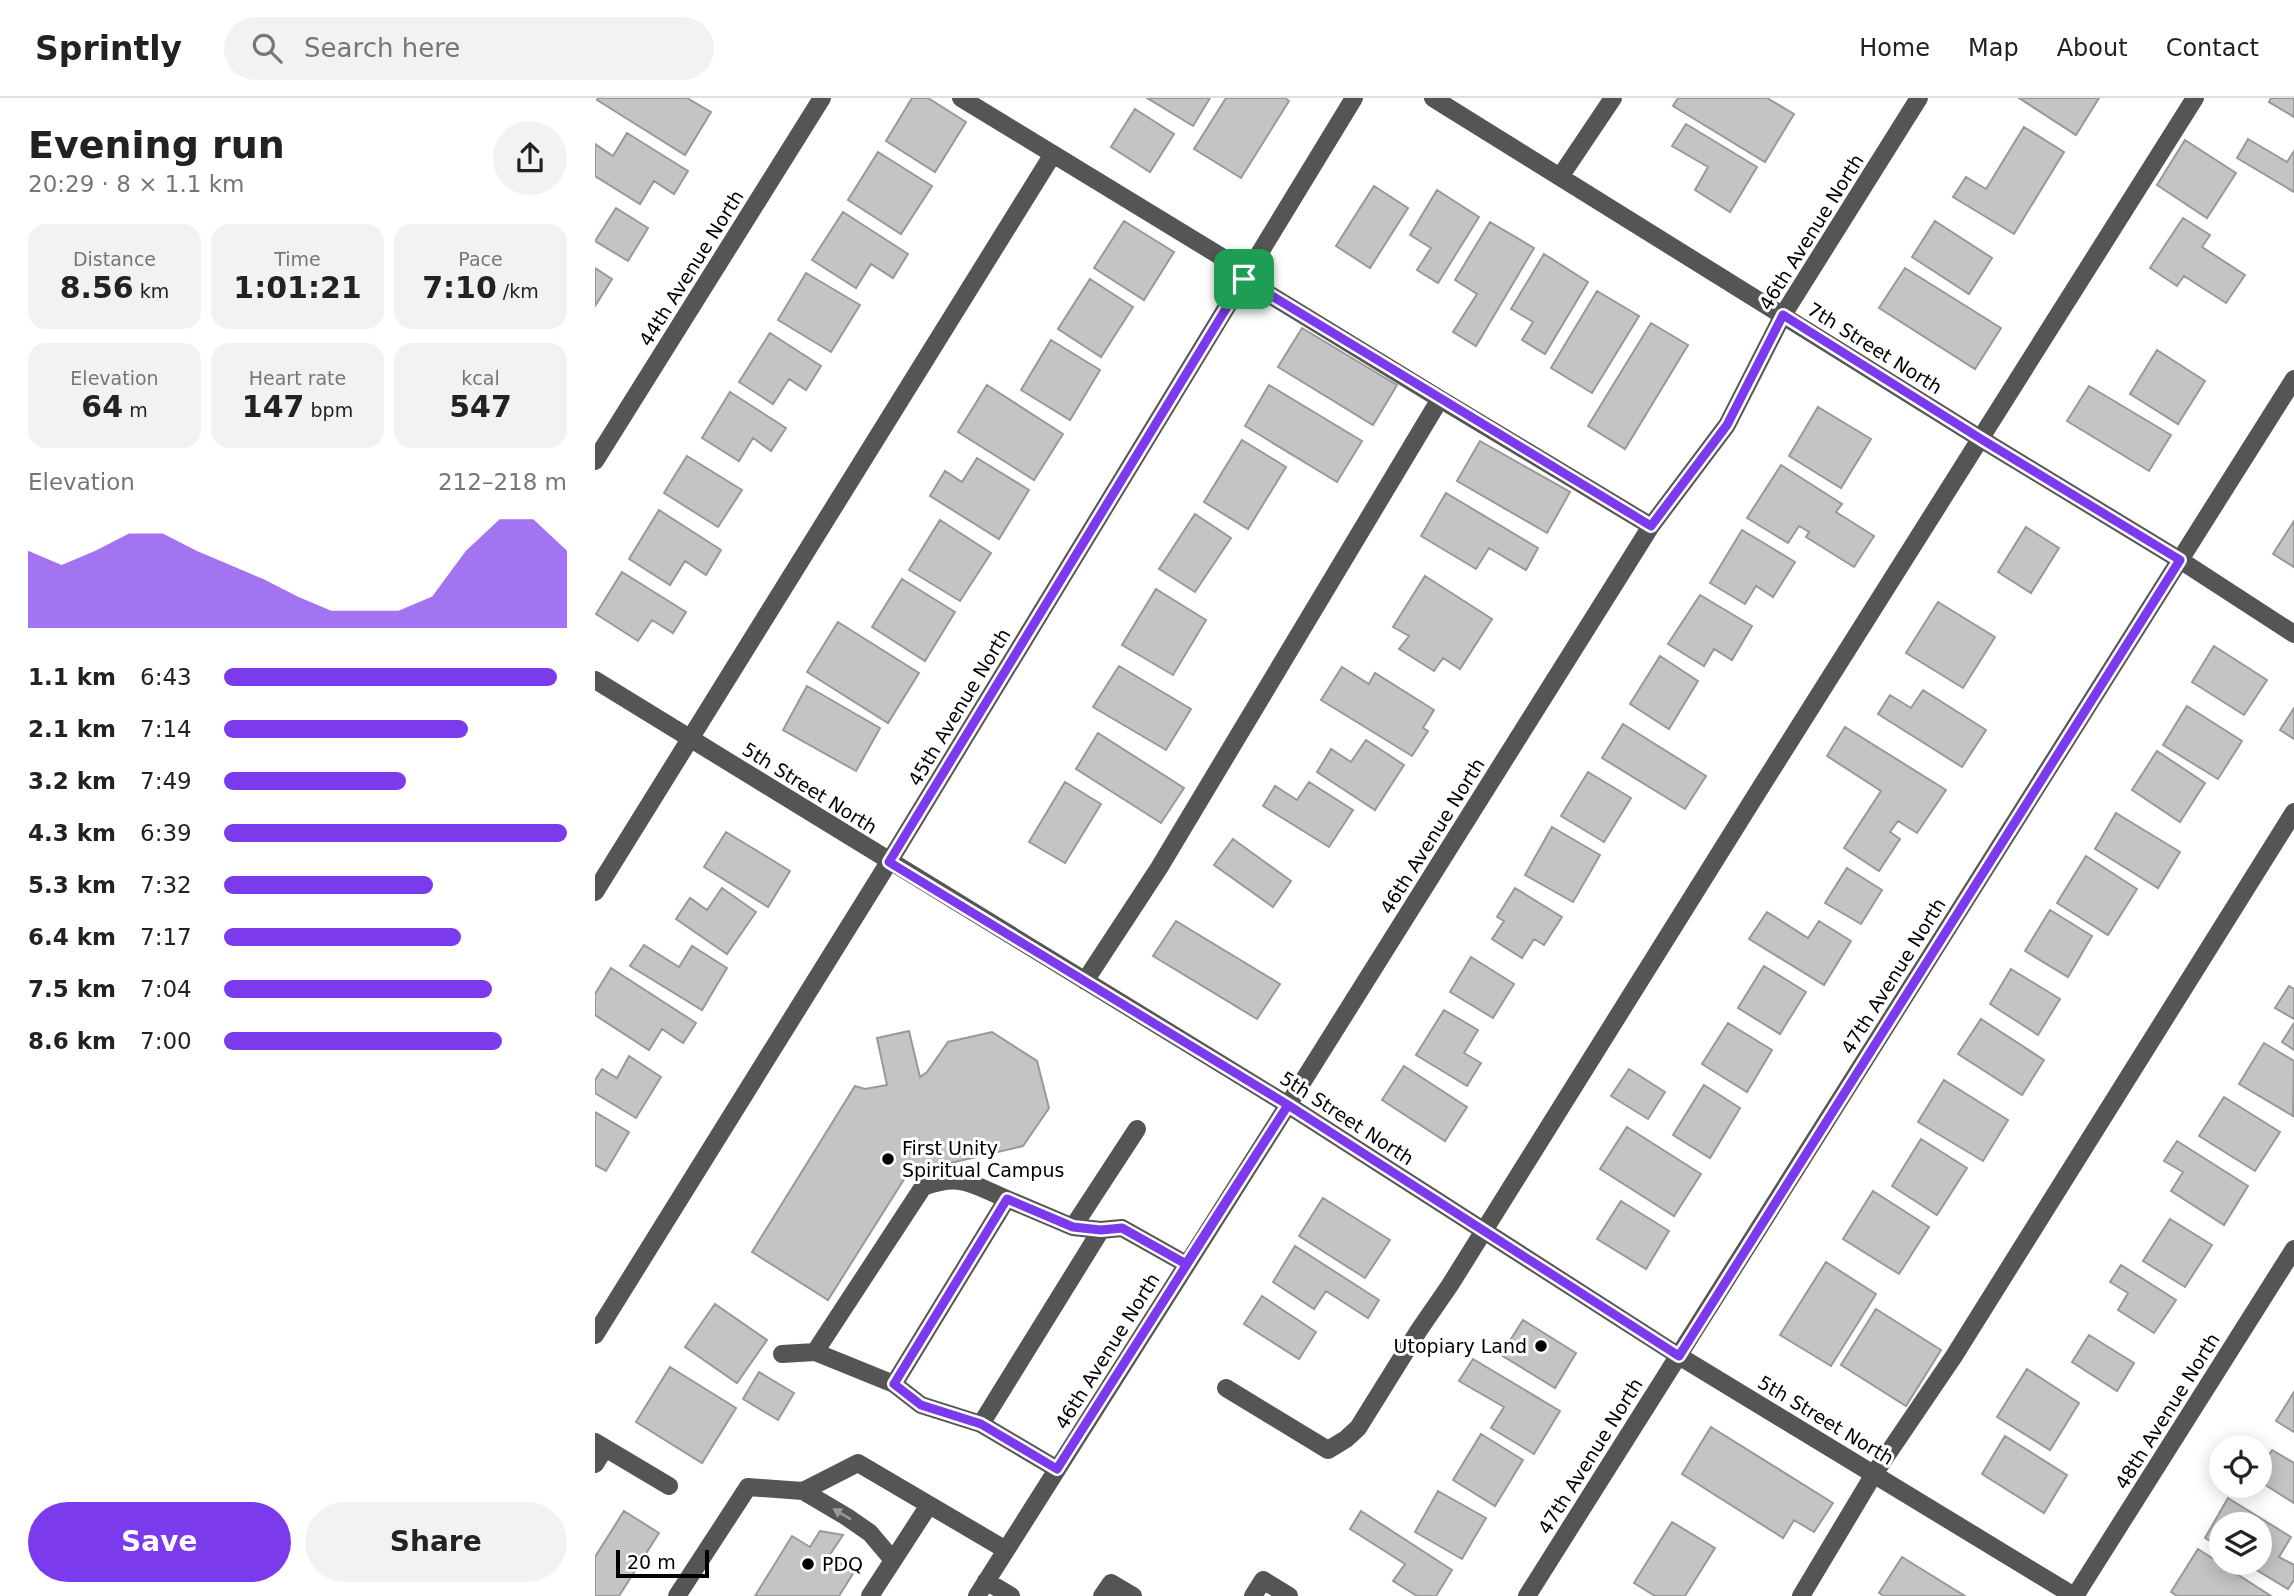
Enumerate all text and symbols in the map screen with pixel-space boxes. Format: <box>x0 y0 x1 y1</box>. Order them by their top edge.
search box <box>224 17 714 80</box>
text: Sprintly <box>35 29 182 68</box>
icon: search <box>248 29 286 67</box>
text: Search here <box>304 33 460 63</box>
text: Home <box>1859 34 1930 62</box>
text: Map <box>1968 34 2019 62</box>
text: About <box>2057 34 2128 62</box>
text: Contact <box>2166 34 2259 62</box>
button: share <box>493 121 567 195</box>
text: Evening run <box>28 123 285 167</box>
street label: 46th Avenue North <box>1754 150 1868 314</box>
text: 20:29 · 8 × 1.1 km <box>28 171 244 197</box>
street label: 44th Avenue North <box>634 186 748 350</box>
text: Distance <box>73 248 156 270</box>
text: Time <box>274 248 321 270</box>
text: Pace <box>458 248 503 270</box>
pin <box>1214 249 1274 309</box>
icon: arrive <box>1225 260 1263 298</box>
text: 8.56 <box>60 270 134 305</box>
text: 1:01:21 <box>233 270 362 305</box>
text: 7:10 <box>422 270 497 305</box>
text: km <box>134 280 169 302</box>
text: /km <box>497 280 539 302</box>
street label: 7th Street North <box>1804 298 1946 398</box>
text: Elevation <box>70 367 159 389</box>
text: Heart rate <box>249 367 346 389</box>
text: kcal <box>461 367 500 389</box>
text: 64 <box>81 389 123 424</box>
text: 147 <box>242 389 304 424</box>
text: 547 <box>449 389 512 424</box>
text: m <box>123 399 148 421</box>
text: bpm <box>304 399 353 421</box>
text: Elevation <box>28 469 135 495</box>
text: 212–218 m <box>438 469 567 495</box>
street label: 45th Avenue North <box>903 624 1015 790</box>
text: 1.1 km <box>28 664 116 690</box>
text: 6:43 <box>140 664 192 690</box>
text: 2.1 km <box>28 716 116 742</box>
text: 7:14 <box>140 716 192 742</box>
street label: 5th Street North <box>739 738 881 838</box>
street label: 46th Avenue North <box>1375 754 1489 918</box>
text: 3.2 km <box>28 768 116 794</box>
text: 7:49 <box>140 768 192 794</box>
text: 4.3 km <box>28 820 116 846</box>
text: 6:39 <box>140 820 192 846</box>
text: 5.3 km <box>28 872 116 898</box>
text: 7:32 <box>140 872 192 898</box>
street label: 47th Avenue North <box>1836 894 1950 1058</box>
text: 6.4 km <box>28 924 116 950</box>
text: 7:17 <box>140 924 192 950</box>
text: 7.5 km <box>28 976 116 1002</box>
text: 7:04 <box>140 976 192 1002</box>
text: 8.6 km <box>28 1028 116 1054</box>
text: 7:00 <box>140 1028 192 1054</box>
street label: 5th Street North <box>1276 1067 1418 1169</box>
place label: First Unity Spiritual Campus <box>902 1137 1064 1181</box>
marker: First Unity Spiritual Campus <box>880 1151 896 1167</box>
street label: 46th Avenue North <box>1050 1269 1164 1433</box>
street label: 48th Avenue North <box>2110 1329 2224 1493</box>
place label: Utopiary Land <box>1394 1335 1527 1357</box>
marker: Utopiary Land <box>1533 1338 1549 1354</box>
street label: 5th Street North <box>1754 1371 1898 1469</box>
street label: 47th Avenue North <box>1533 1374 1647 1538</box>
map controls <box>2209 1435 2272 1575</box>
button: locate <box>2209 1435 2272 1498</box>
button: Save <box>28 1502 291 1582</box>
button: Share <box>305 1502 567 1582</box>
one-way arrow <box>832 1507 851 1520</box>
button: layers <box>2209 1512 2272 1575</box>
scale bar <box>616 1547 709 1579</box>
text: 20 m <box>627 1551 676 1573</box>
place label: PDQ <box>822 1553 863 1575</box>
marker: PDQ <box>800 1556 816 1572</box>

